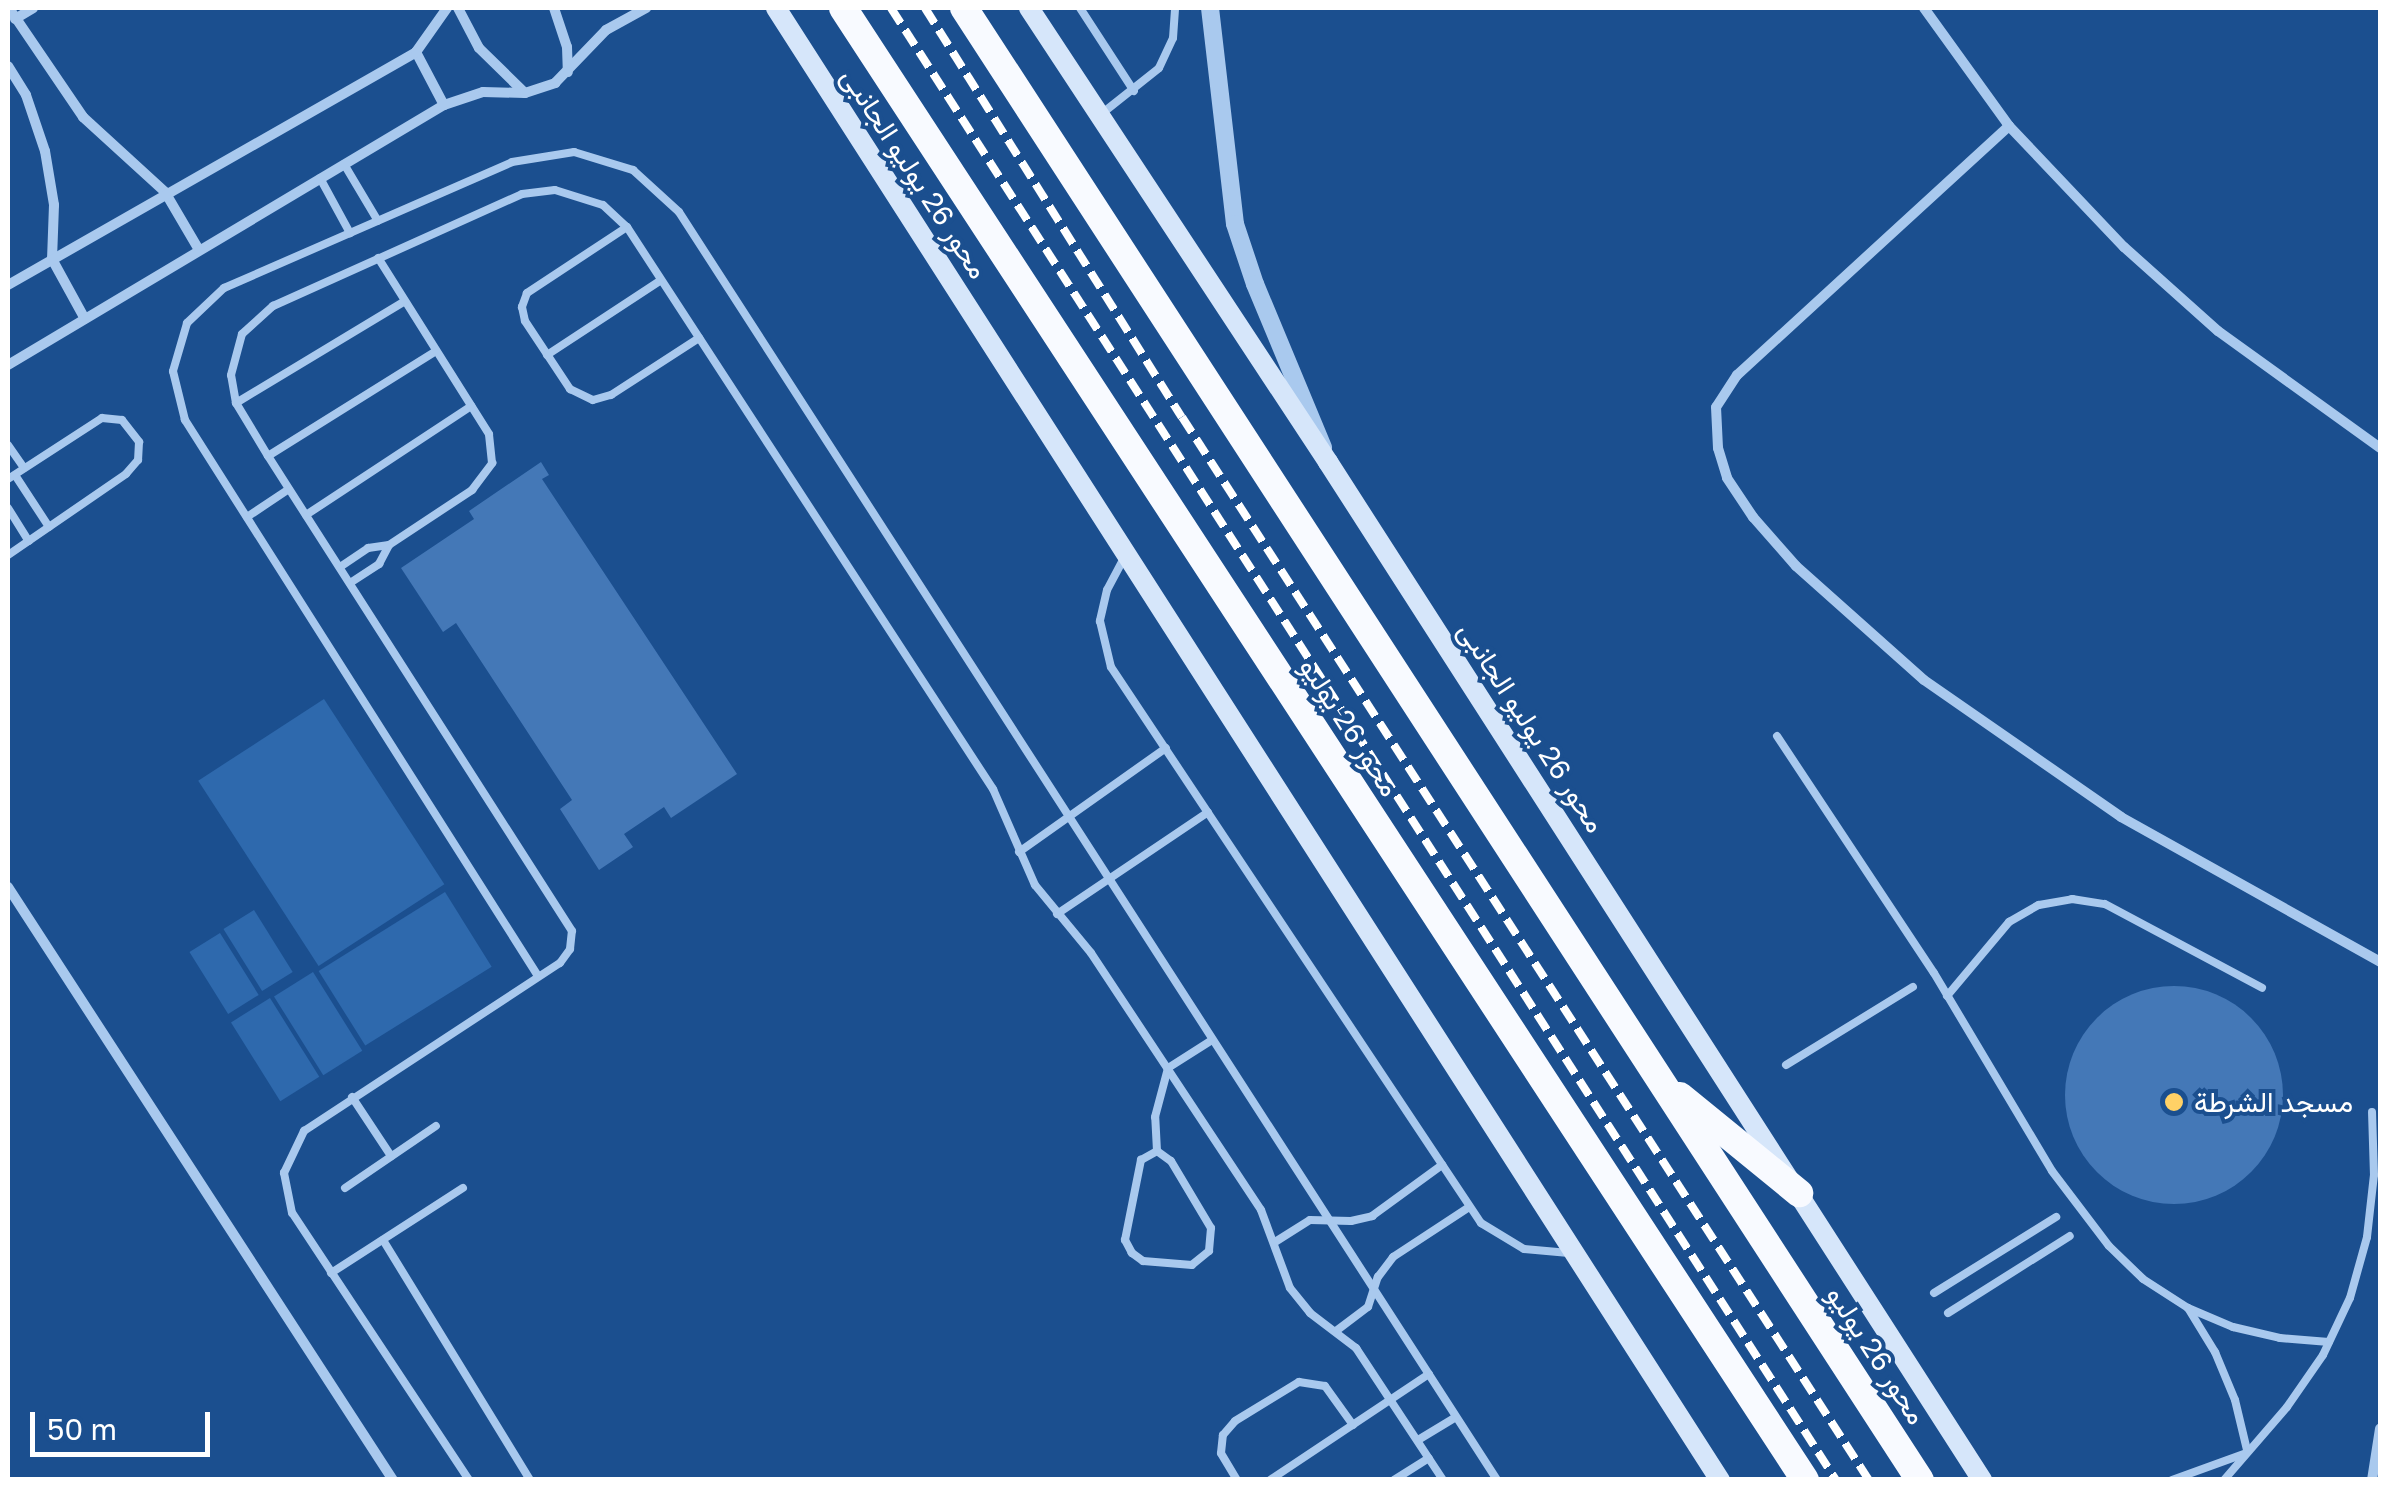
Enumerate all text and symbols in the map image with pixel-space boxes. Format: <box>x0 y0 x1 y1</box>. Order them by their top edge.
street label: محور 26 يوليو الجانبى <box>834 61 996 285</box>
street label: محور 26 يوليو الجانبى <box>1451 615 1613 839</box>
street label: محور 26 يوليو <box>1293 652 1407 802</box>
place label: مسجد الشرطة <box>2194 1085 2353 1119</box>
marker: مسجد الشرطة <box>2163 1091 2185 1113</box>
street label: محور 26 يوليو <box>1820 1280 1934 1430</box>
scale bar <box>35 1392 215 1454</box>
text: 50 m <box>47 1411 117 1447</box>

